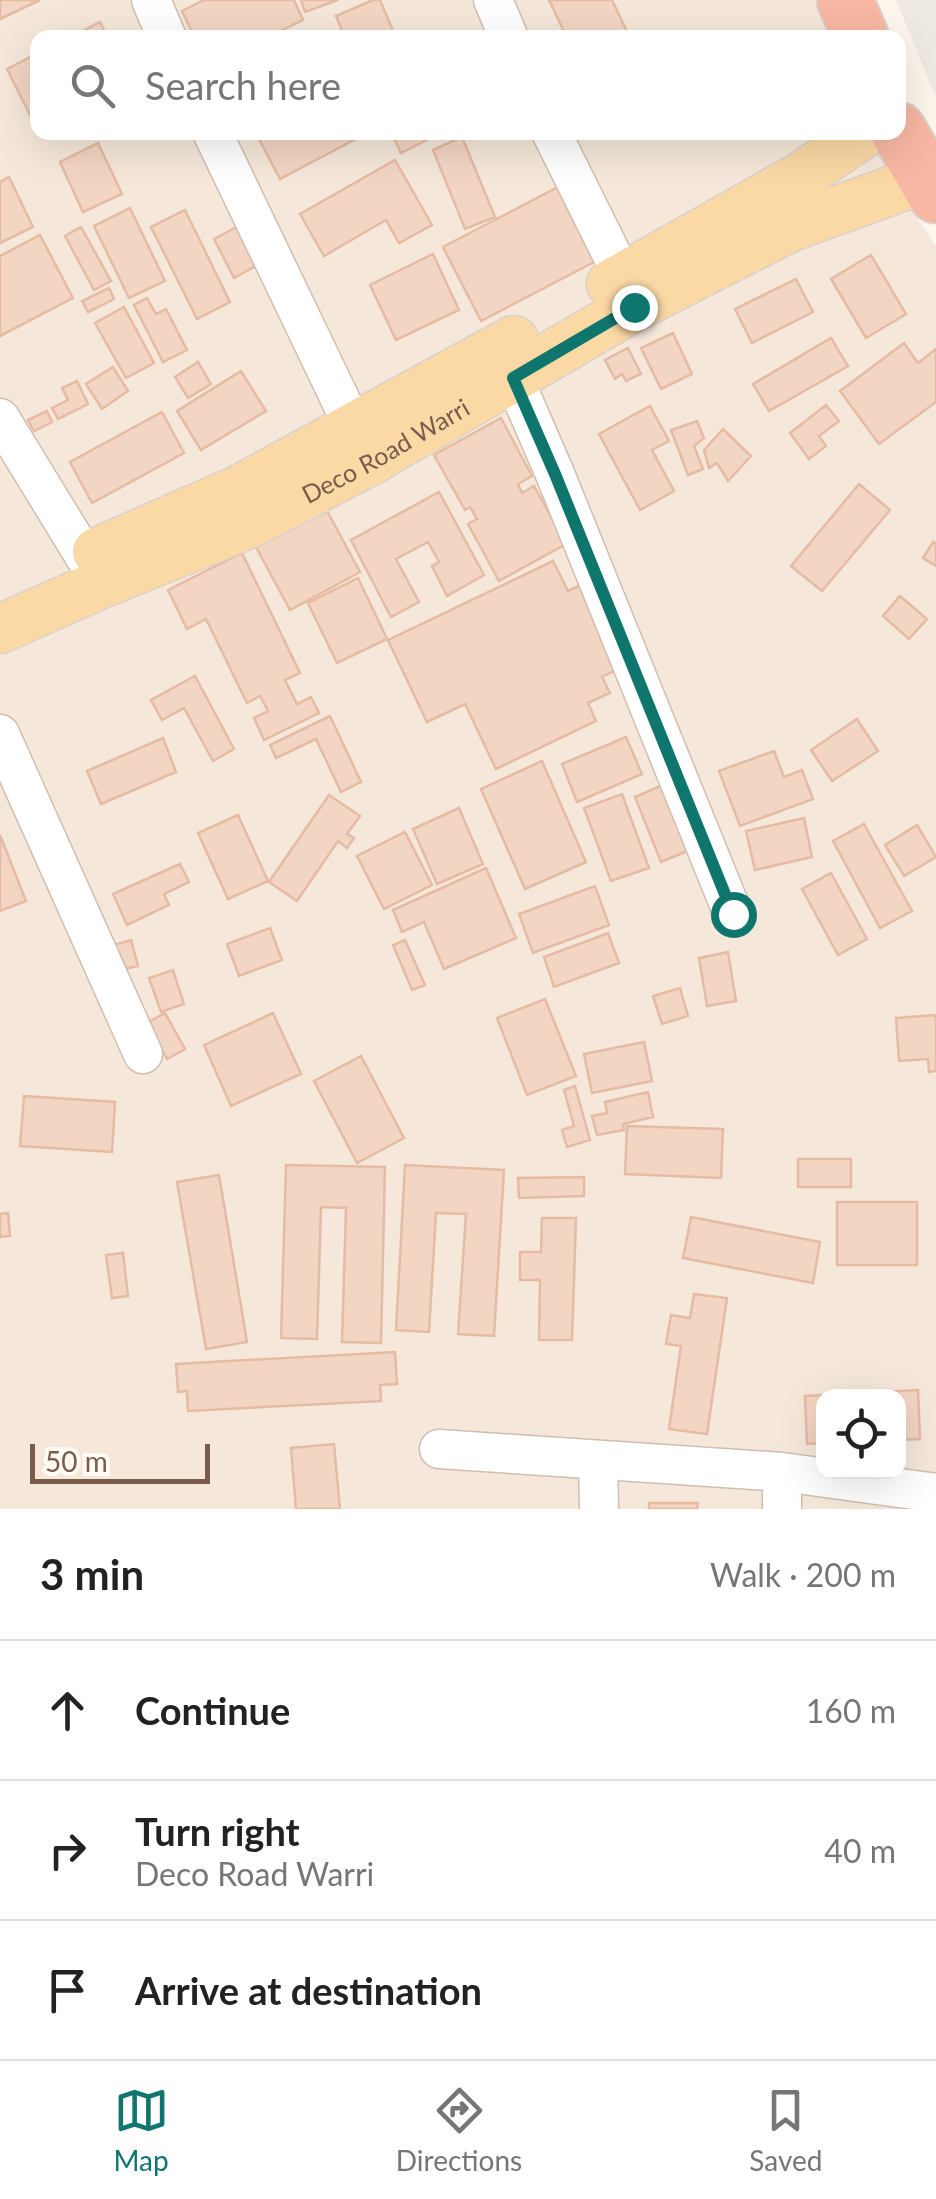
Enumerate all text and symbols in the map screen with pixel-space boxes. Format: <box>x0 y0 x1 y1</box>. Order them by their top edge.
search box <box>30 30 906 140</box>
icon: search <box>65 58 120 113</box>
text: Search here <box>145 62 341 108</box>
route end <box>612 285 658 331</box>
street label: Deco Road Warri <box>296 392 474 509</box>
route start <box>711 892 757 938</box>
map controls <box>816 1389 906 1479</box>
button: locate <box>816 1389 906 1479</box>
scale bar <box>30 1439 210 1484</box>
text: 50 m <box>45 1444 108 1478</box>
text: 3 min <box>40 1549 144 1599</box>
text: Walk · 200 m <box>710 1555 896 1594</box>
icon: ahead <box>40 1683 95 1738</box>
text: Continue <box>135 1687 290 1733</box>
text: 160 m <box>806 1691 896 1730</box>
text: Turn right <box>135 1808 300 1854</box>
icon: right <box>40 1823 95 1878</box>
text: 40 m <box>824 1831 896 1870</box>
text: Deco Road Warri <box>135 1854 374 1893</box>
icon: arrive <box>40 1963 95 2018</box>
text: Arrive at destination <box>135 1967 482 2013</box>
tab: Map <box>114 2083 169 2177</box>
tab: Directions <box>396 2083 522 2177</box>
tab: Saved <box>749 2083 822 2177</box>

